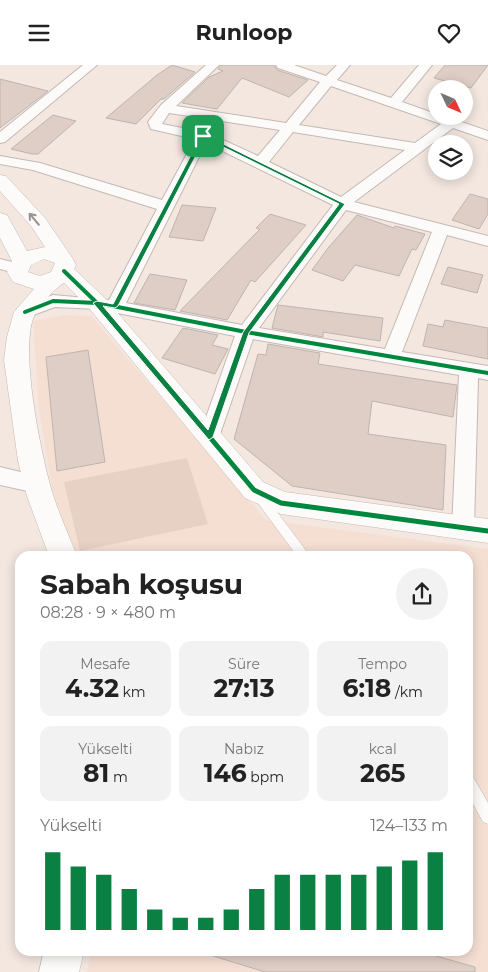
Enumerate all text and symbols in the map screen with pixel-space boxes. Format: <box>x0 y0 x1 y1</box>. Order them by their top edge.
icon: menu <box>25 19 53 47</box>
text: Runloop <box>195 19 293 46</box>
icon: heart <box>435 19 463 47</box>
north arrow <box>428 80 472 125</box>
map controls <box>428 80 473 180</box>
pin <box>182 115 224 157</box>
icon: arrive <box>189 122 217 150</box>
button: layers <box>428 135 473 180</box>
one-way arrow <box>29 213 40 226</box>
text: Sabah koşusu <box>40 567 243 601</box>
button: share <box>396 568 448 620</box>
text: 08:28 · 9 × 480 m <box>40 603 176 622</box>
text: Mesafe <box>80 655 130 673</box>
text: Süre <box>228 655 260 673</box>
text: Tempo <box>358 655 407 673</box>
text: 4.32 <box>65 673 119 703</box>
text: 27:13 <box>214 673 274 703</box>
text: 6:18 <box>342 673 391 703</box>
text: km <box>119 683 146 701</box>
text: /km <box>391 683 423 701</box>
text: Yükselti <box>78 740 133 758</box>
text: Nabız <box>224 740 264 758</box>
text: kcal <box>369 740 397 758</box>
text: 81 <box>83 758 109 788</box>
text: 146 <box>204 758 247 788</box>
text: 265 <box>360 758 405 788</box>
text: m <box>109 768 128 786</box>
text: bpm <box>247 768 284 786</box>
text: Yükselti <box>40 816 102 835</box>
text: 124–133 m <box>370 816 448 835</box>

